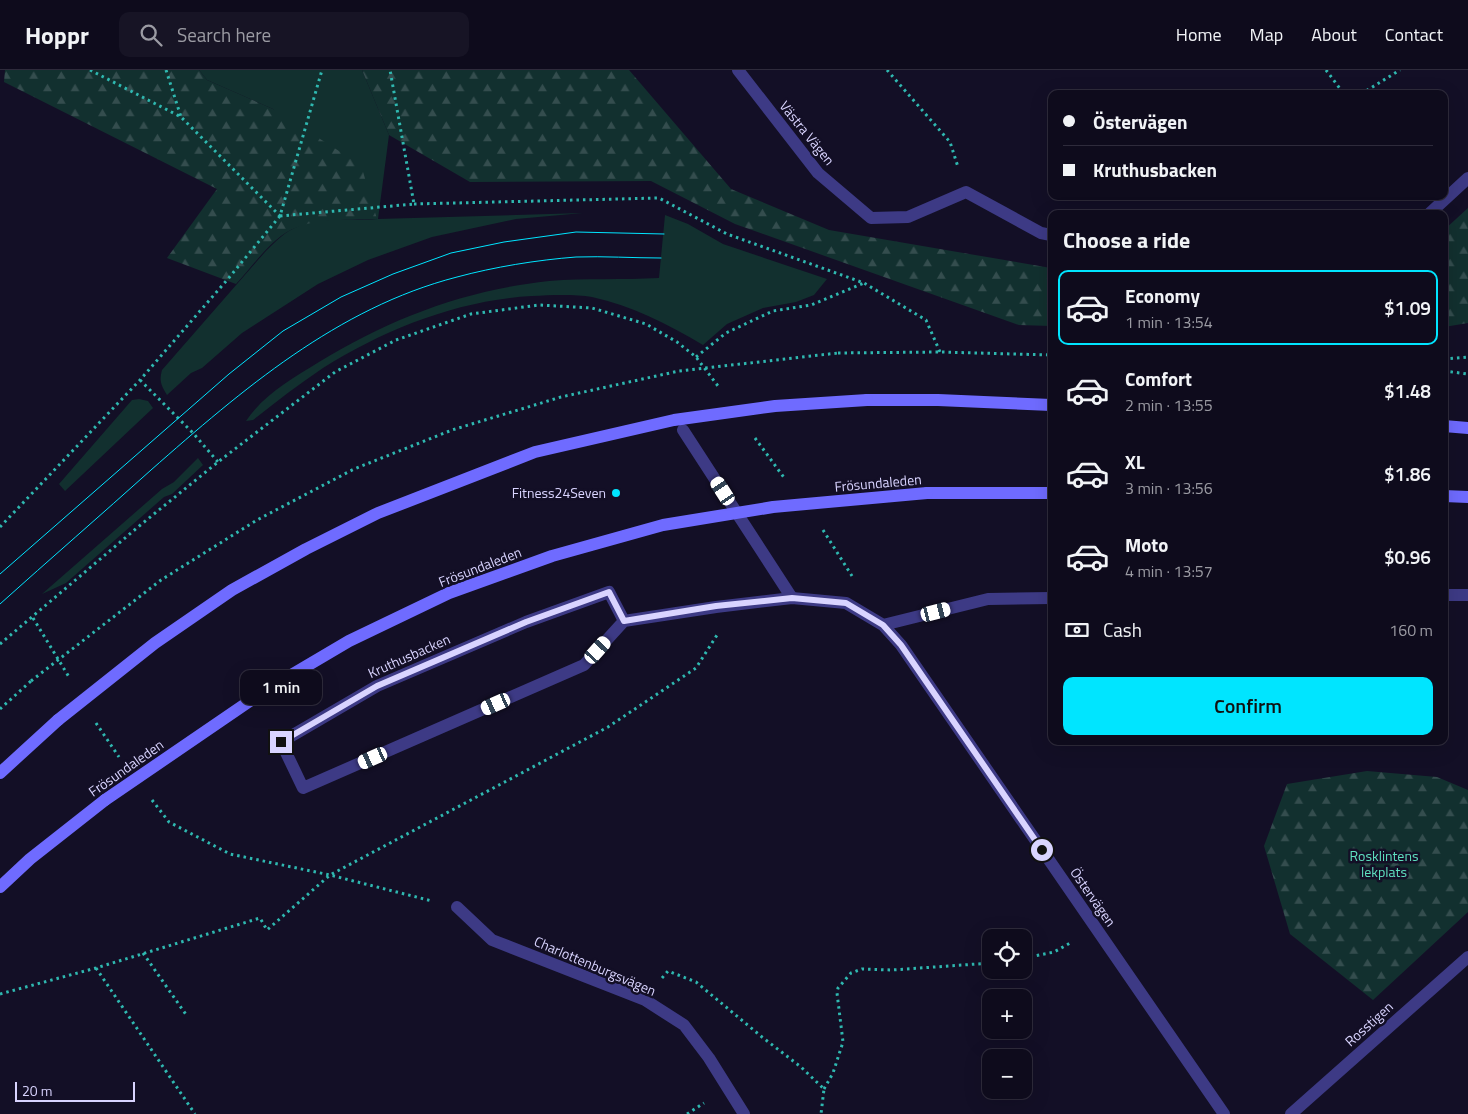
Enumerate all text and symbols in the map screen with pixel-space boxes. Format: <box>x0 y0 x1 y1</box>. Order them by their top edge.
search box <box>119 12 469 57</box>
text: Hoppr <box>25 17 89 53</box>
text: Search here <box>177 20 271 49</box>
icon: search <box>137 21 165 49</box>
text: Home <box>1176 21 1222 48</box>
text: Map <box>1250 21 1283 48</box>
text: About <box>1311 21 1357 48</box>
text: Contact <box>1385 21 1443 48</box>
street label: Västra Vägen <box>775 96 840 169</box>
text: Östervägen <box>1093 107 1187 136</box>
text: Kruthusbacken <box>1093 155 1217 184</box>
text: Choose a ride <box>1063 223 1190 257</box>
text: Economy <box>1125 281 1200 310</box>
icon: car <box>1065 285 1110 330</box>
text: $1.09 <box>1384 293 1431 322</box>
text: 1 min · 13:54 <box>1125 310 1213 334</box>
text: Comfort <box>1125 364 1192 393</box>
icon: car <box>1065 368 1110 413</box>
text: $1.48 <box>1384 376 1431 405</box>
text: 2 min · 13:55 <box>1125 393 1213 417</box>
text: XL <box>1125 447 1145 476</box>
icon: car <box>1065 451 1110 496</box>
text: $1.86 <box>1384 459 1431 488</box>
street label: Frösundaleden <box>834 468 922 497</box>
car <box>708 474 737 508</box>
text: 3 min · 13:56 <box>1125 476 1213 500</box>
place label: Fitness24Seven <box>512 482 606 503</box>
marker: Fitness24Seven <box>610 487 622 499</box>
text: Moto <box>1125 530 1168 559</box>
icon: car <box>1065 534 1110 579</box>
street label: Frösundaleden <box>435 541 524 592</box>
text: $0.96 <box>1384 542 1431 571</box>
text: 4 min · 13:57 <box>1125 559 1213 583</box>
car <box>919 601 952 623</box>
text: Cash <box>1103 615 1142 644</box>
icon: cash <box>1063 616 1091 644</box>
text: 160 m <box>1389 618 1433 642</box>
street label: Kruthusbacken <box>364 628 453 683</box>
car <box>582 634 613 666</box>
callout: 1 min <box>240 670 322 704</box>
text: 1 min <box>262 675 300 699</box>
button: Confirm <box>1063 677 1433 735</box>
car <box>479 691 512 717</box>
route end <box>270 731 292 753</box>
street label: Frösundaleden <box>84 734 168 801</box>
car <box>356 745 389 771</box>
route start <box>1031 839 1053 861</box>
park label: Rosklintens lekplats <box>1350 845 1418 882</box>
street label: Östervägen <box>1065 863 1122 931</box>
map controls <box>982 929 1032 1099</box>
button: locate <box>982 929 1032 979</box>
street label: Charlottenburgsvägen <box>531 930 659 1001</box>
button: + <box>982 989 1032 1039</box>
street label: Rosstigen <box>1340 996 1397 1051</box>
button: − <box>982 1049 1032 1099</box>
scale bar <box>15 1079 135 1102</box>
text: 20 m <box>22 1080 52 1101</box>

